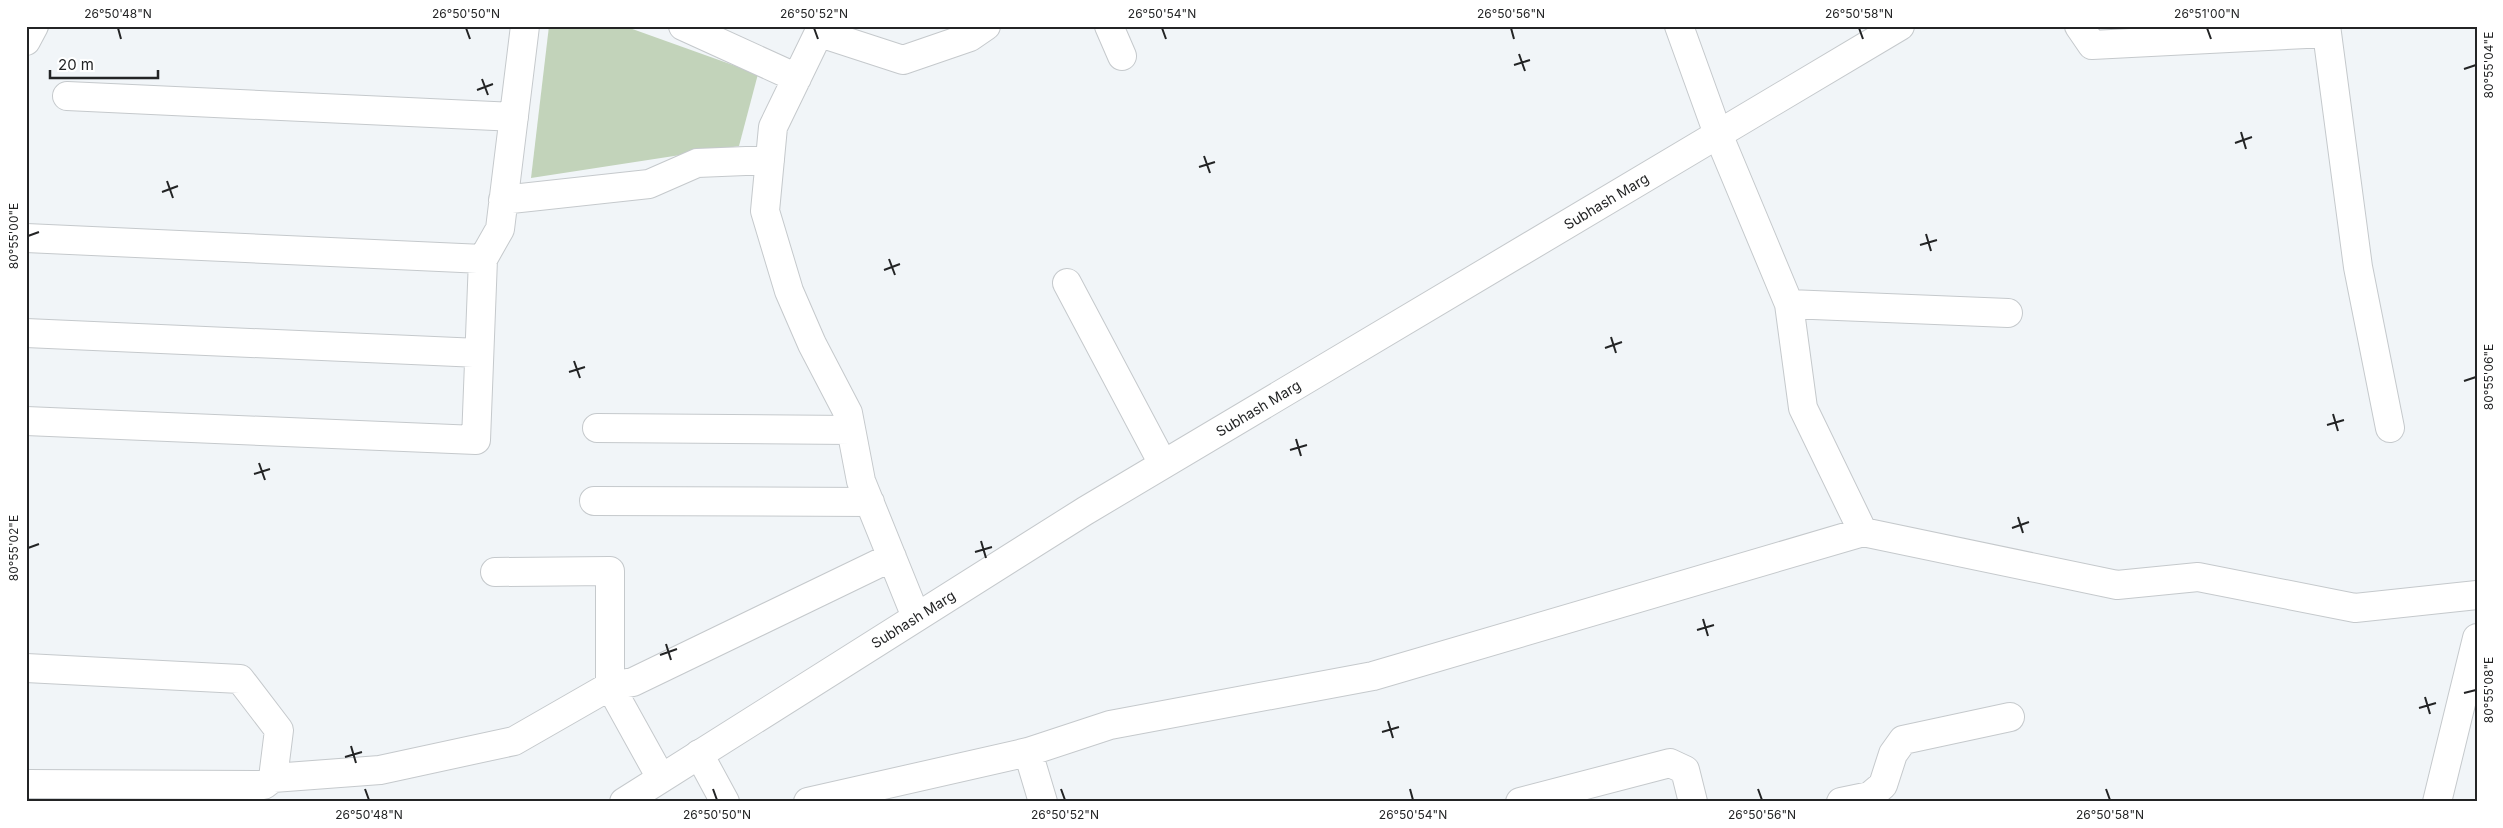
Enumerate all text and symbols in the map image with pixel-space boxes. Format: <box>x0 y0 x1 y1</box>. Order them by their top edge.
text: 26°50'48"N <box>84 6 152 21</box>
text: 26°50'50"N <box>432 6 500 21</box>
text: 26°50'52"N <box>780 6 848 21</box>
text: 26°50'54"N <box>1128 6 1196 21</box>
text: 26°50'56"N <box>1477 6 1545 21</box>
text: 26°50'58"N <box>1825 6 1893 21</box>
text: 26°51'00"N <box>2174 6 2240 21</box>
text: 80°55'04"E <box>2481 32 2496 98</box>
scale bar <box>50 48 158 80</box>
text: 20 m <box>58 55 94 74</box>
street label: Subhash Marg <box>1561 169 1651 233</box>
text: 80°55'00"E <box>6 203 21 269</box>
text: 80°55'06"E <box>2481 344 2496 410</box>
street label: Subhash Marg <box>1213 376 1303 440</box>
text: 80°55'02"E <box>6 515 21 581</box>
street label: Subhash Marg <box>868 586 958 652</box>
text: 80°55'08"E <box>2481 657 2496 723</box>
text: 26°50'48"N <box>335 807 403 822</box>
text: 26°50'50"N <box>683 807 751 822</box>
text: 26°50'52"N <box>1031 807 1099 822</box>
text: 26°50'54"N <box>1379 807 1447 822</box>
text: 26°50'56"N <box>1728 807 1796 822</box>
text: 26°50'58"N <box>2076 807 2144 822</box>

